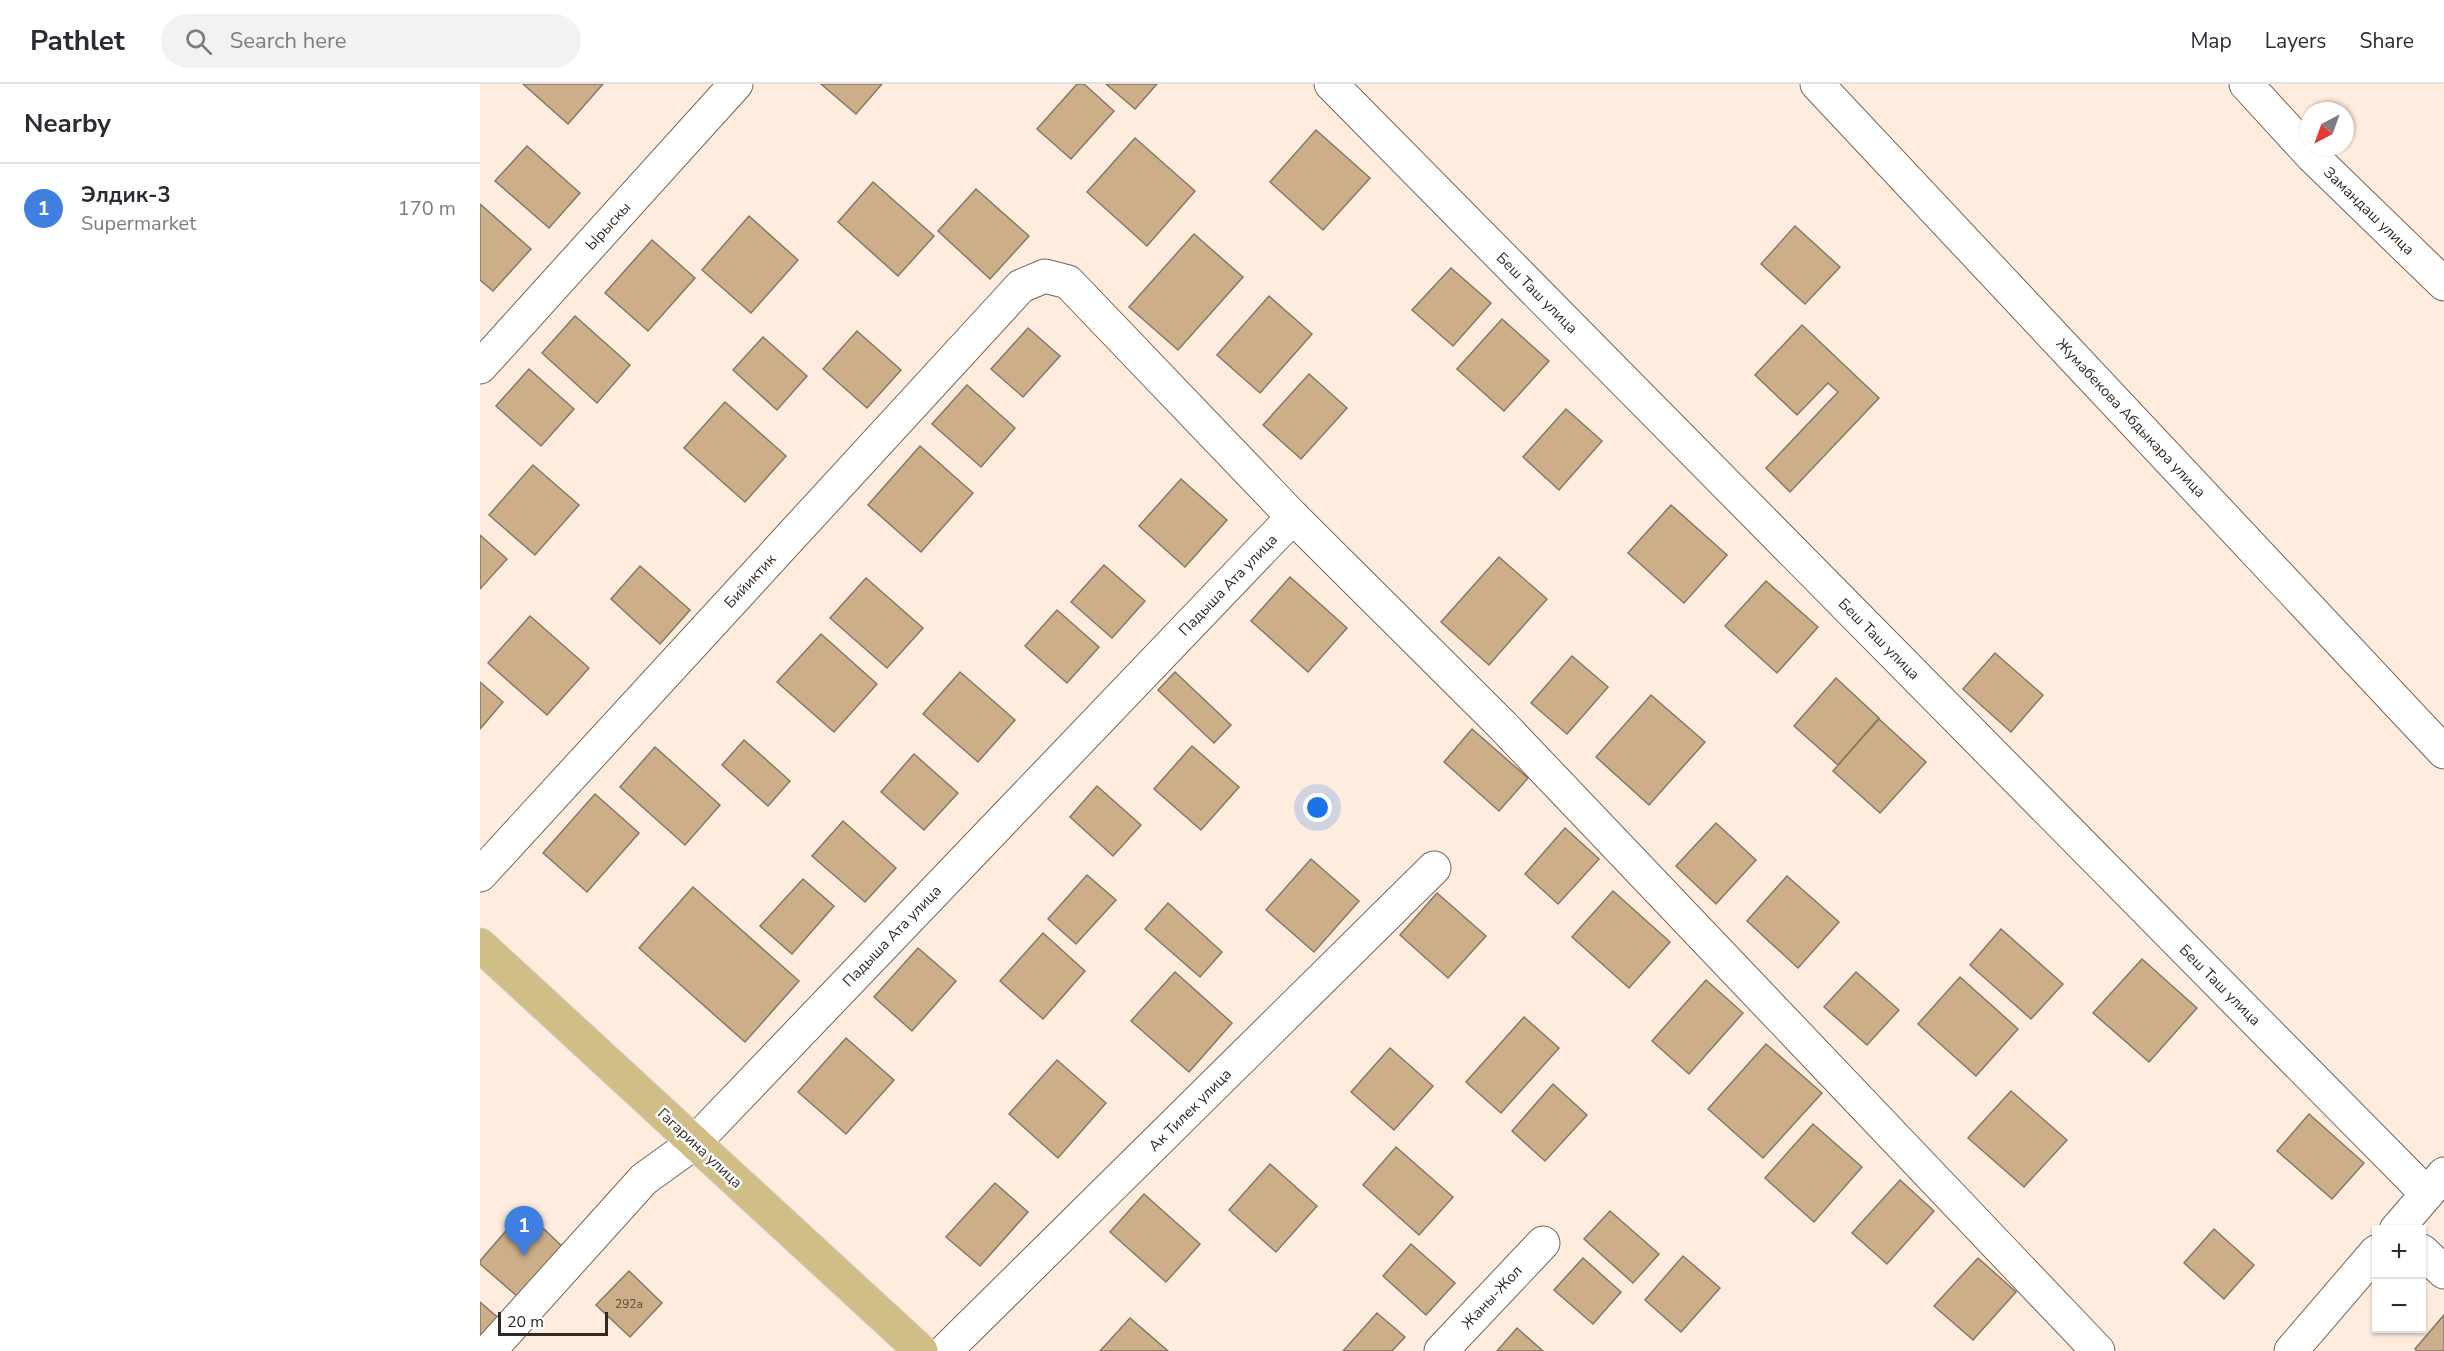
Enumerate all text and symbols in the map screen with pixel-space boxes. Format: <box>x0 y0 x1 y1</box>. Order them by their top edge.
search box <box>161 14 581 68</box>
text: Pathlet <box>30 22 125 60</box>
icon: search <box>182 25 215 58</box>
text: Search here <box>230 26 346 56</box>
text: Map <box>2190 27 2232 55</box>
text: Layers <box>2265 27 2326 55</box>
text: Share <box>2359 27 2414 55</box>
north arrow <box>2300 102 2354 156</box>
text: Nearby <box>24 106 111 141</box>
street label: Замандаш улица <box>2319 162 2419 260</box>
text: Элдик-3 <box>81 180 171 210</box>
text: 1 <box>38 195 50 222</box>
text: 170 m <box>398 195 456 222</box>
street label: Ырыскы <box>581 198 635 254</box>
text: Supermarket <box>81 210 196 237</box>
street label: Беш Таш улица <box>1492 248 1582 338</box>
street label: Жумабекова Абдыкара улица <box>2052 334 2210 502</box>
street label: Падыша Ата улица <box>1174 530 1282 640</box>
street label: Бийиктик <box>720 549 780 612</box>
street label: Беш Таш улица <box>1834 594 1924 684</box>
your location <box>1303 793 1332 822</box>
street label: Падыша Ата улица <box>838 881 946 991</box>
street label: Беш Таш улица <box>2175 940 2265 1030</box>
street label: Ак Тилек улица <box>1144 1064 1236 1156</box>
street label: Гагарина улица <box>653 1104 747 1192</box>
pin: 1 <box>504 1206 543 1256</box>
map controls <box>2372 1225 2426 1333</box>
button: + <box>2372 1225 2426 1279</box>
street label: Жаны-Жол <box>1457 1261 1527 1333</box>
button: − <box>2372 1279 2426 1333</box>
house number: 292а <box>615 1296 643 1312</box>
scale bar <box>498 1309 608 1336</box>
text: 20 m <box>507 1311 544 1333</box>

